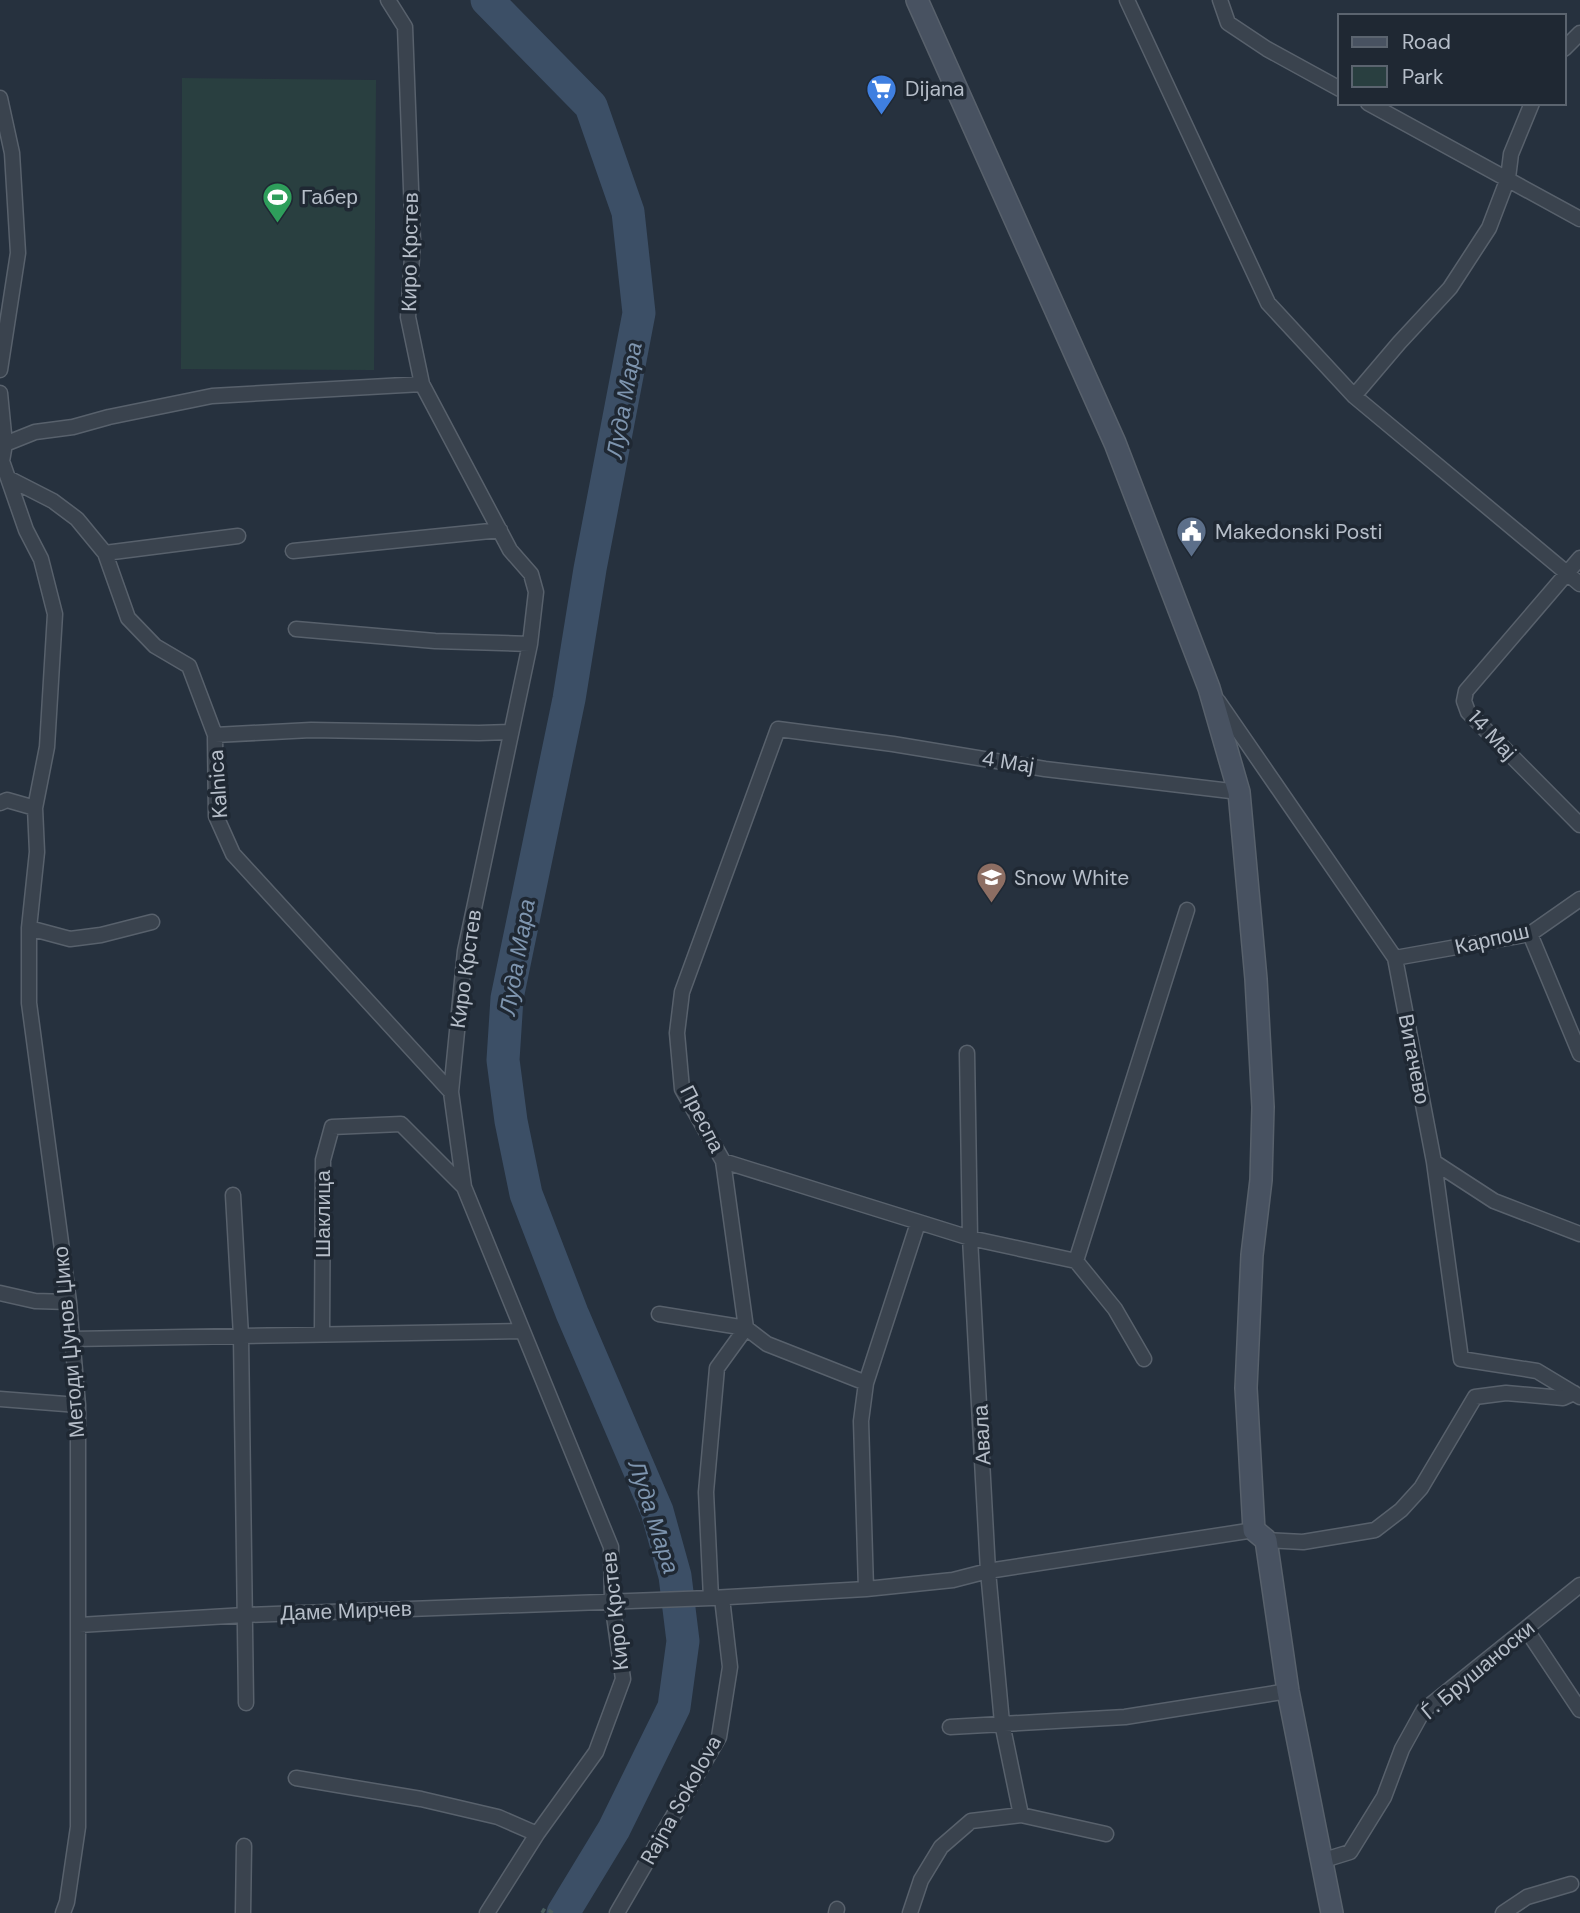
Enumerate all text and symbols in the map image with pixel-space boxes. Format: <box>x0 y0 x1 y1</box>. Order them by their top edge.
legend <box>1338 14 1566 105</box>
text: Road <box>1402 28 1451 56</box>
text: Park <box>1402 63 1444 91</box>
supermarket icon: Dijana <box>865 72 899 116</box>
place label: Dijana <box>905 75 965 103</box>
sports icon: Габер <box>261 180 295 224</box>
place label: Габер <box>301 183 358 211</box>
street label: Киро Крстев <box>395 192 425 312</box>
water label: Луда Мара <box>599 340 649 462</box>
public building icon: Makedonski Posti <box>1175 515 1209 559</box>
place label: Makedonski Posti <box>1215 518 1383 546</box>
street label: 14 Мај <box>1462 704 1522 766</box>
street label: 4 Мај <box>980 744 1036 780</box>
street label: Kalnica <box>202 749 234 819</box>
school or university icon: Snow White <box>974 861 1008 905</box>
place label: Snow White <box>1014 864 1129 892</box>
water label: Луда Мара <box>492 897 542 1019</box>
street label: Киро Крстев <box>444 908 488 1030</box>
street label: Карпош <box>1452 917 1532 961</box>
street label: Витачево <box>1392 1011 1436 1107</box>
street label: Преспа <box>673 1081 731 1158</box>
street label: Шаклица <box>309 1170 337 1258</box>
street label: Методи Џунов Џико <box>47 1245 91 1439</box>
street label: Авала <box>966 1404 998 1466</box>
water label: Луда Мара <box>621 1455 686 1577</box>
street label: Киро Крстев <box>595 1550 635 1672</box>
street label: Даме Мирчев <box>280 1595 412 1627</box>
street label: Ѓ. Брушаноски <box>1415 1614 1541 1726</box>
street label: Rajna Sokolova <box>634 1731 728 1869</box>

